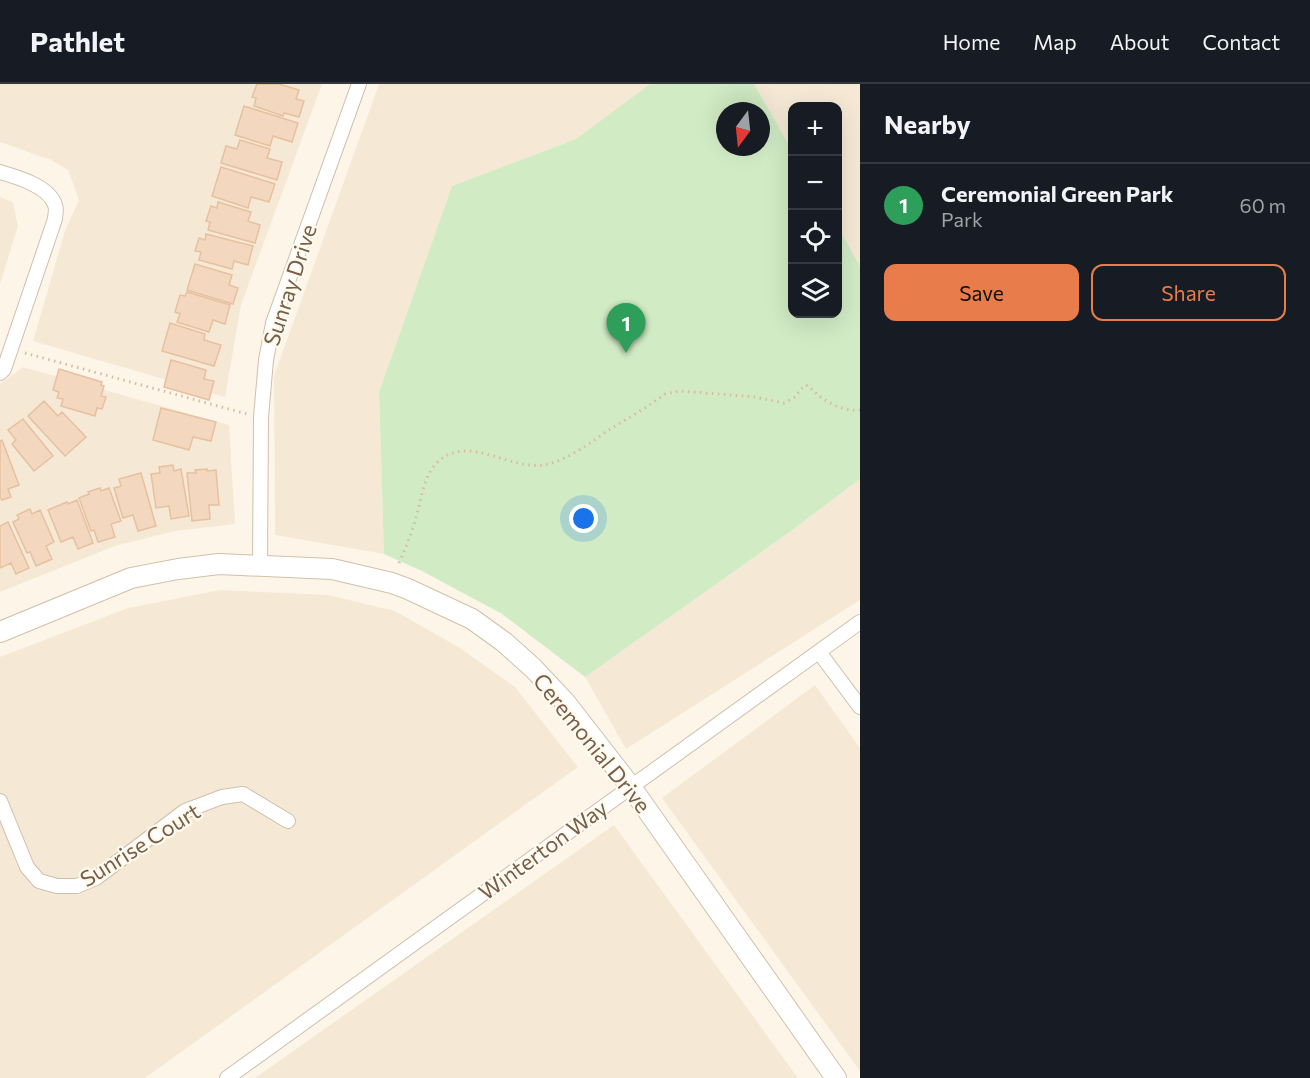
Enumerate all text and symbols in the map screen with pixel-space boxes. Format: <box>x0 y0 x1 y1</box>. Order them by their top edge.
text: Pathlet <box>30 24 125 58</box>
text: Home <box>943 29 1000 54</box>
text: Map <box>1033 29 1077 54</box>
text: About <box>1110 29 1169 54</box>
text: Contact <box>1202 29 1280 54</box>
north arrow <box>716 102 770 156</box>
map controls <box>788 102 842 318</box>
button: + <box>788 102 842 156</box>
text: Nearby <box>884 108 971 139</box>
button: − <box>788 156 842 210</box>
text: Ceremonial Green Park <box>941 180 1173 207</box>
text: 1 <box>899 193 908 217</box>
text: 60 m <box>1240 193 1286 217</box>
text: Park <box>941 207 983 231</box>
button: locate <box>788 210 842 264</box>
street label: Sunray Drive <box>257 221 322 349</box>
button: layers <box>788 264 842 318</box>
button: Save <box>884 264 1079 321</box>
button: Share <box>1091 264 1286 321</box>
pin: 1 <box>606 304 646 353</box>
your location <box>569 504 598 533</box>
street label: Ceremonial Drive <box>528 667 657 818</box>
street label: Winterton Way <box>473 794 612 905</box>
street label: Sunrise Court <box>75 797 205 892</box>

